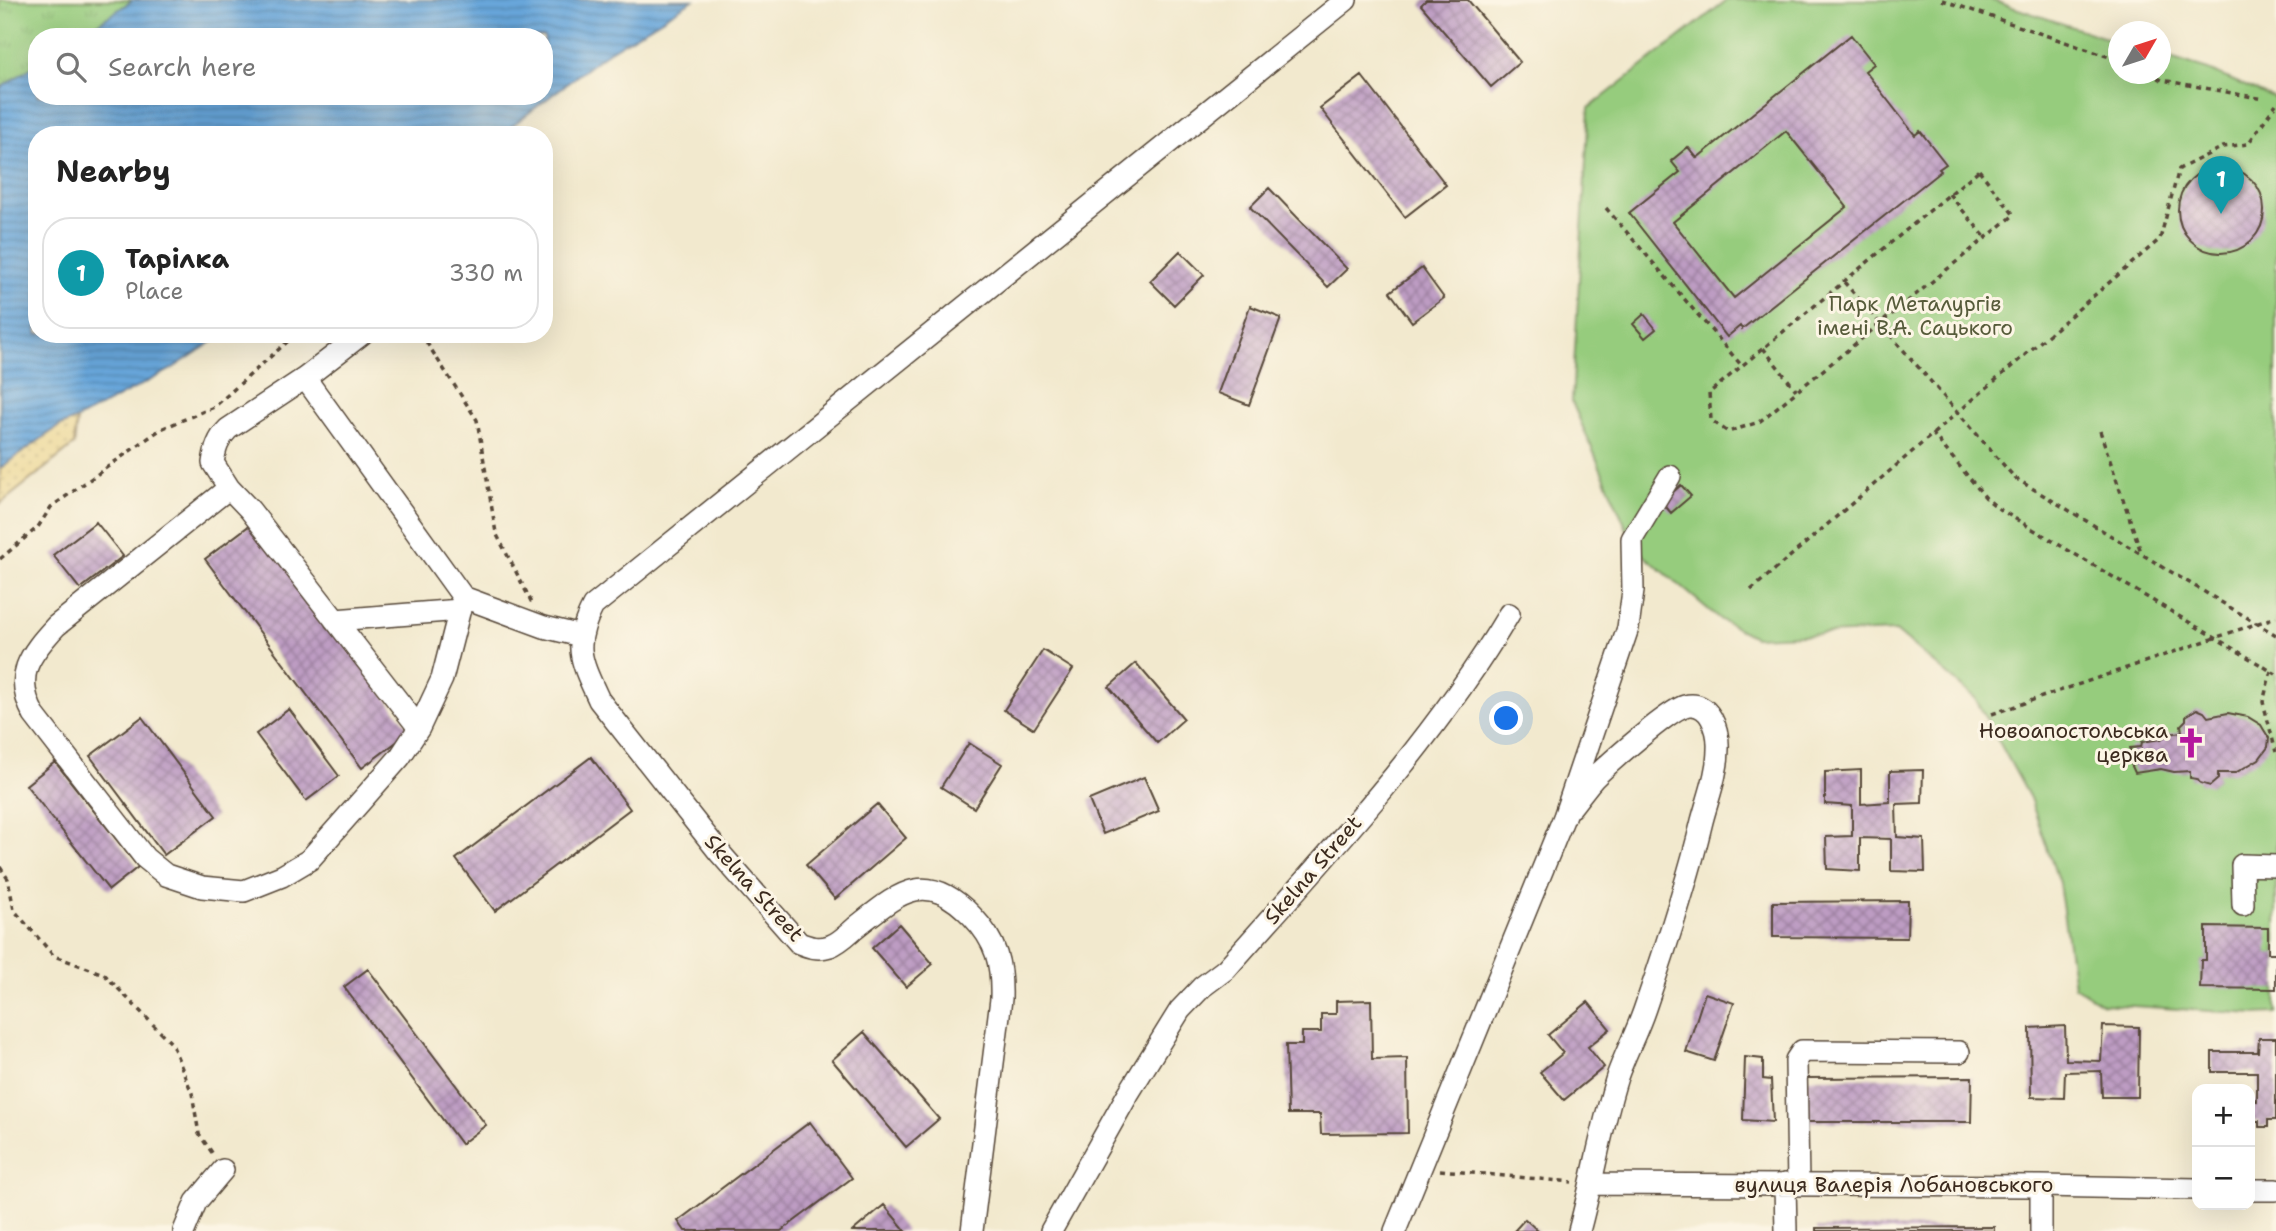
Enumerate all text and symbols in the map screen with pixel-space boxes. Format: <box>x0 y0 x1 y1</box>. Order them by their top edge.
north arrow <box>2108 21 2171 84</box>
search box <box>28 28 553 105</box>
icon: search <box>52 48 90 86</box>
text: Search here <box>108 49 257 84</box>
text: Nearby <box>56 151 171 192</box>
pin: 1 <box>2198 156 2244 214</box>
text: Тарілка <box>125 241 229 276</box>
text: 1 <box>76 258 86 288</box>
text: 330 m <box>449 258 523 288</box>
text: Place <box>125 276 184 306</box>
park label: Парк Металургів імені В.А. Сацького <box>1817 290 2013 342</box>
your location <box>1489 701 1523 735</box>
place label: Новоапостольська церква <box>1979 717 2168 769</box>
church icon: Новоапостольська церква <box>2174 726 2208 760</box>
street label: Skelna Street <box>1258 810 1368 930</box>
street label: Skelna Street <box>698 828 810 948</box>
map controls <box>2192 1084 2255 1210</box>
button: + <box>2192 1084 2255 1147</box>
button: − <box>2192 1147 2255 1210</box>
street label: вулиця Валерія Лобановського <box>1735 1171 2053 1199</box>

